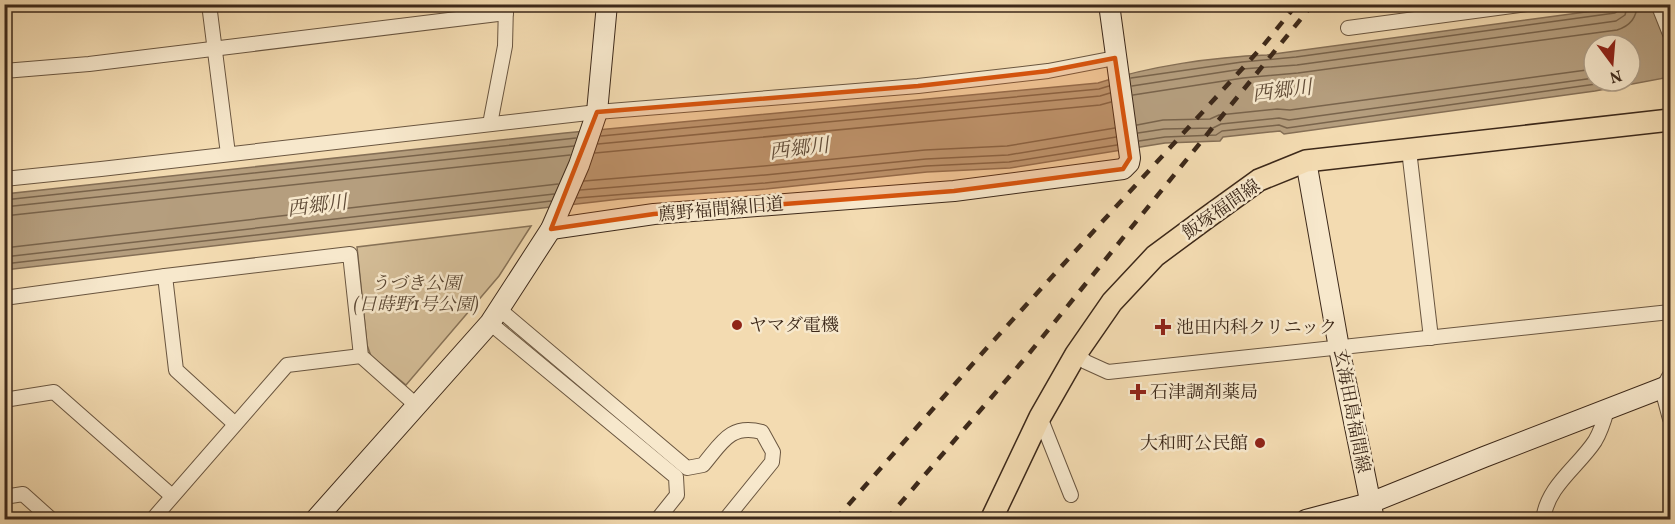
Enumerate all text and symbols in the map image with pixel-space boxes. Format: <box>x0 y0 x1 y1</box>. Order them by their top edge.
north arrow <box>1582 33 1642 93</box>
text: N <box>1607 63 1624 88</box>
water label: 西郷川 <box>1251 74 1316 110</box>
water label: 西郷川 <box>768 132 833 168</box>
street label: 飯塚福間線 <box>1178 174 1266 246</box>
water label: 西郷川 <box>286 189 351 225</box>
street label: 薦野福間線旧道 <box>657 193 785 228</box>
park label: うづき公園 (日蒔野1号公園) <box>353 272 479 318</box>
place label: ヤマダ電機 <box>749 314 839 339</box>
place label: 池田内科クリニック <box>1176 316 1337 341</box>
marker: ヤマダ電機 <box>730 318 744 332</box>
marker: 池田内科クリニック <box>1154 318 1172 336</box>
street label: 玄海田島福間線 <box>1326 347 1375 476</box>
place label: 石津調剤薬局 <box>1150 381 1258 406</box>
marker: 石津調剤薬局 <box>1131 385 1145 399</box>
place label: 大和町公民館 <box>1140 432 1248 457</box>
marker: 大和町公民館 <box>1253 436 1267 450</box>

